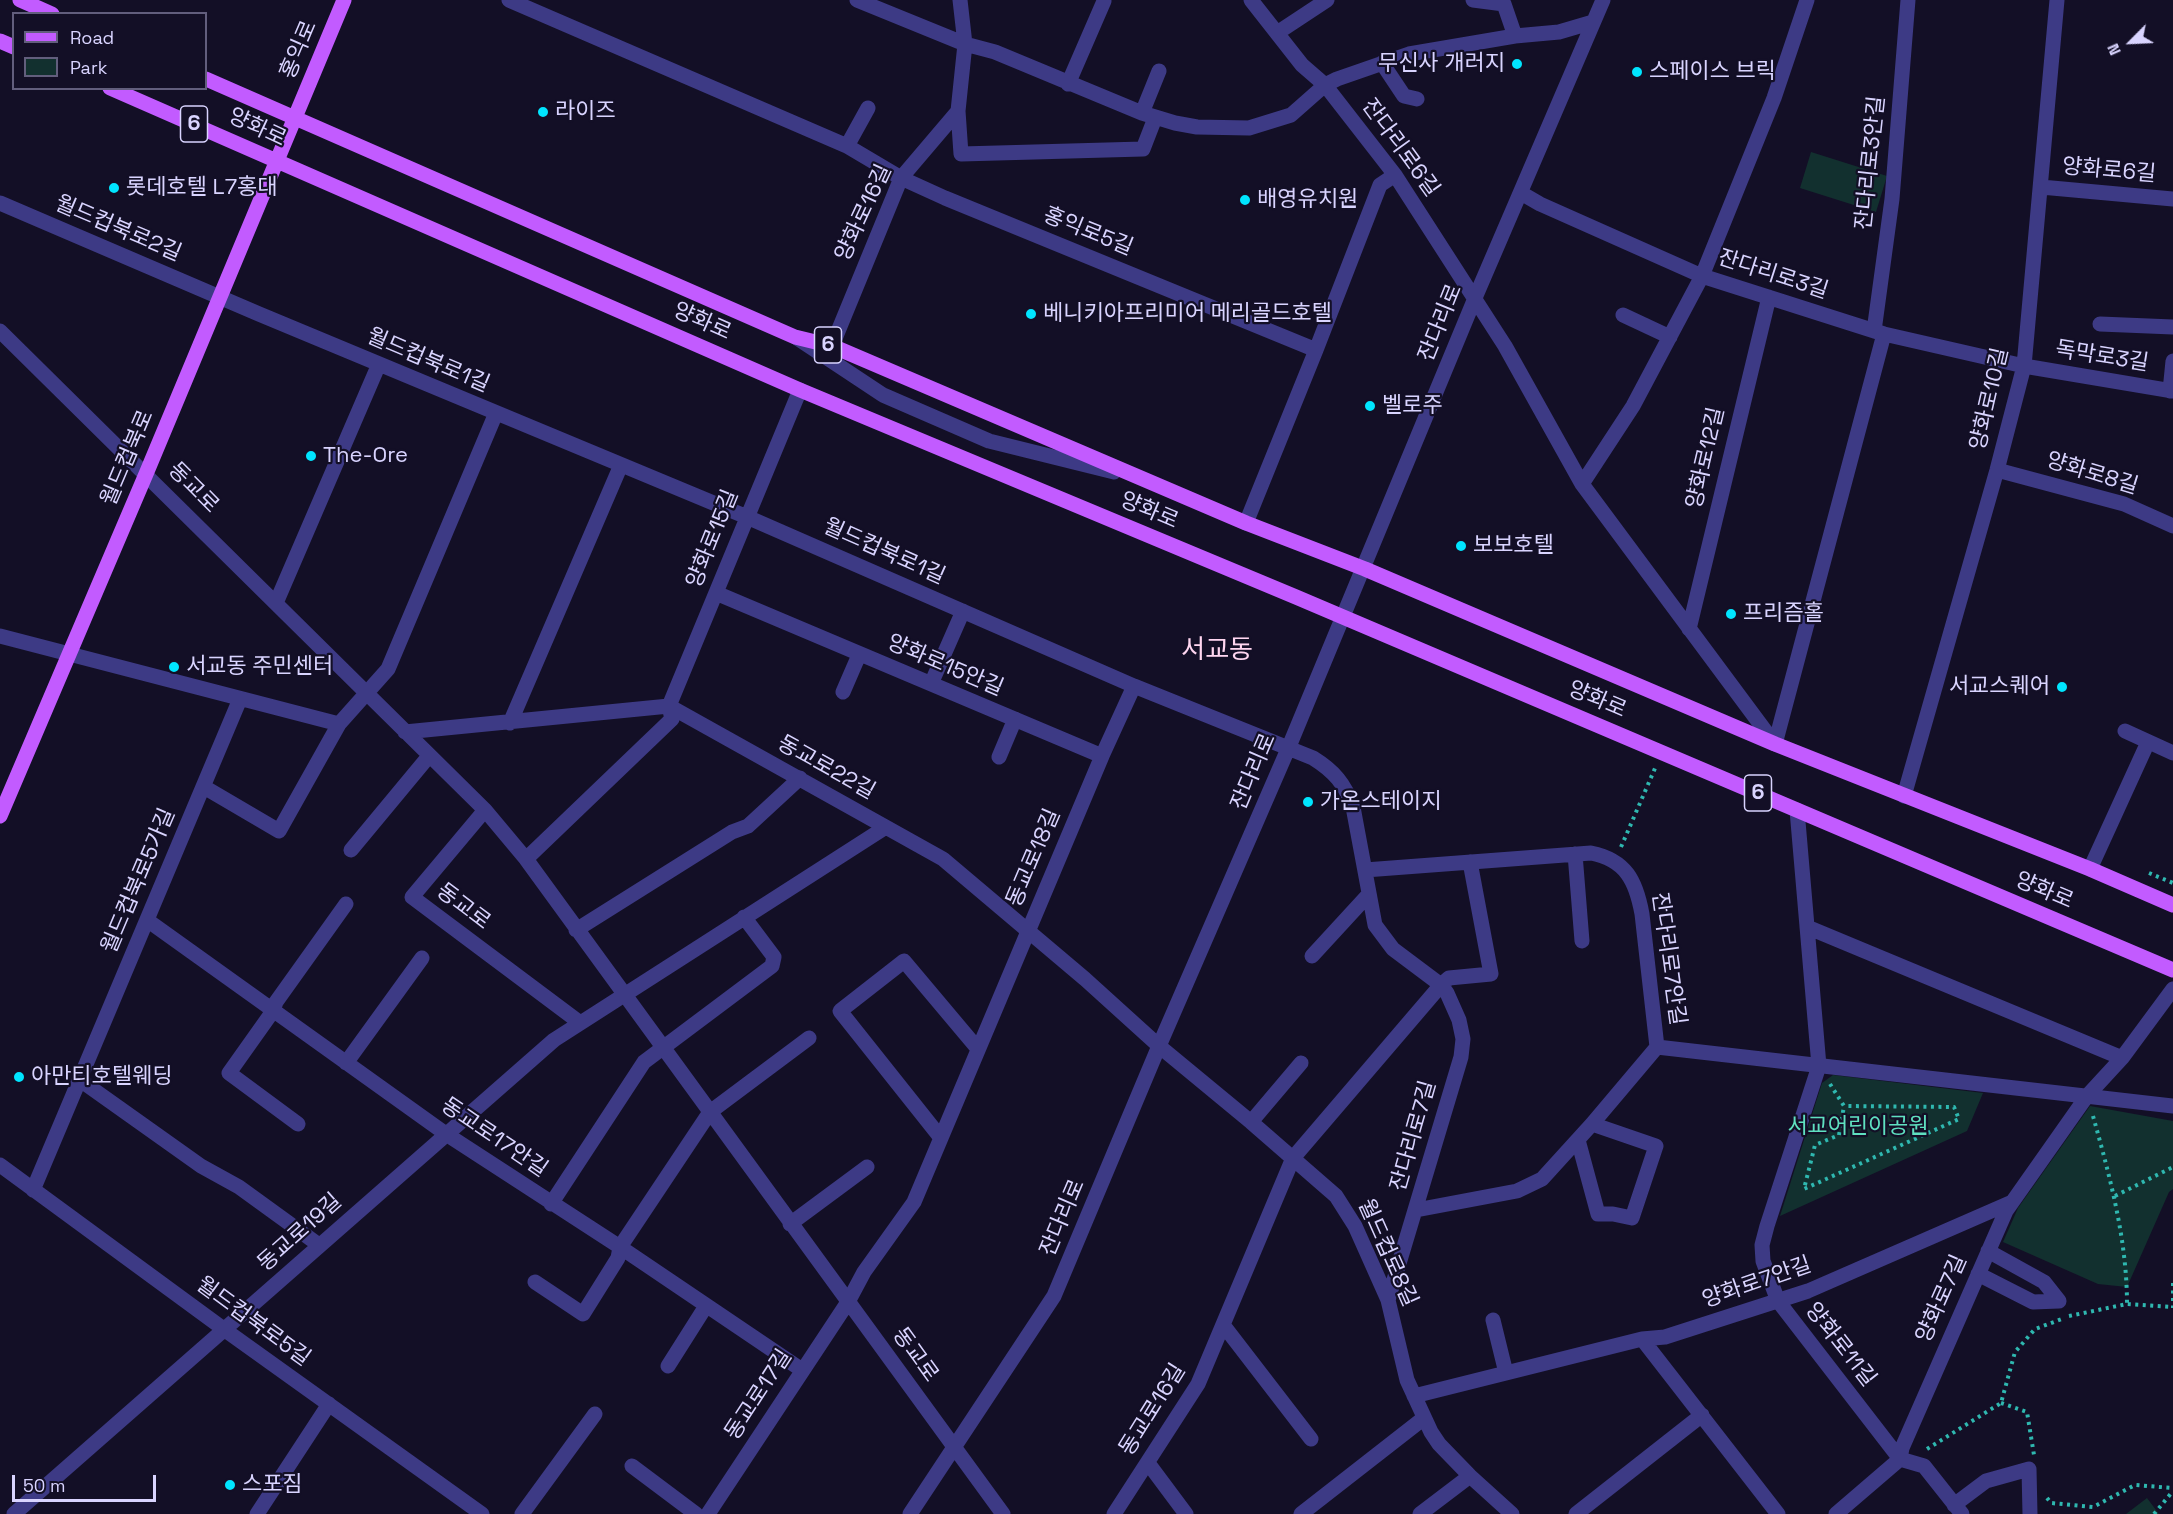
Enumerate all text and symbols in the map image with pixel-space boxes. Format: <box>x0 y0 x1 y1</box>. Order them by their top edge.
legend <box>12 12 207 90</box>
north arrow <box>2101 12 2161 72</box>
street label: 홍익로 <box>275 17 323 83</box>
text: Road <box>70 26 114 49</box>
text: N <box>2102 40 2126 59</box>
place label: 무신사 개러지 <box>1378 51 1505 77</box>
text: Park <box>70 56 107 79</box>
marker: 무신사 개러지 <box>1510 57 1524 71</box>
place label: 스페이스 브릭 <box>1649 59 1776 85</box>
marker: 스페이스 브릭 <box>1630 65 1644 79</box>
street label: 잔다리로6길 <box>1356 94 1444 202</box>
street label: 잔다리로3안길 <box>1851 95 1891 231</box>
place label: 라이즈 <box>555 99 616 125</box>
street label: 양화로 <box>224 103 290 153</box>
marker: 라이즈 <box>536 105 550 119</box>
road number: 6 <box>180 106 208 142</box>
street label: 양화로6길 <box>2061 154 2157 188</box>
street label: 양화로16길 <box>830 160 898 266</box>
place label: 롯데호텔 L7홍대 <box>126 175 278 201</box>
marker: 롯데호텔 L7홍대 <box>107 181 121 195</box>
place label: 배영유치원 <box>1257 187 1358 213</box>
street label: 월드컵북로2길 <box>51 191 185 267</box>
marker: 배영유치원 <box>1238 193 1252 207</box>
street label: 홍익로5길 <box>1039 202 1137 262</box>
street label: 잔다리로3길 <box>1714 245 1832 305</box>
street label: 잔다리로 <box>1414 281 1468 365</box>
street label: 양화로 <box>669 298 735 346</box>
place label: 베니키아프리미어 메리골드호텔 <box>1043 301 1332 327</box>
marker: 베니키아프리미어 메리골드호텔 <box>1024 307 1038 321</box>
street label: 월드컵북로1길 <box>363 323 493 399</box>
road number: 6 <box>814 327 842 363</box>
street label: 독막로3길 <box>2053 337 2151 377</box>
street label: 양화로10길 <box>1965 345 2015 453</box>
place label: 벨로주 <box>1382 393 1443 419</box>
marker: 벨로주 <box>1363 399 1377 413</box>
street label: 양화로12길 <box>1682 405 1730 511</box>
street label: 월드컵북로 <box>96 406 160 510</box>
place label: The-Ore <box>323 443 408 469</box>
street label: 양화로8길 <box>2043 448 2141 500</box>
marker: The-Ore <box>304 449 318 463</box>
street label: 동교로 <box>162 457 224 519</box>
street label: 양화로15길 <box>681 486 745 592</box>
street label: 양화로 <box>1116 487 1182 535</box>
street label: 월드컵북로1길 <box>819 513 949 591</box>
place label: 보보호텔 <box>1473 533 1554 559</box>
marker: 보보호텔 <box>1454 539 1468 553</box>
place label: 프리즘홀 <box>1743 601 1824 627</box>
marker: 프리즘홀 <box>1724 607 1738 621</box>
street label: 양화로15안길 <box>883 630 1007 702</box>
district label: 서교동 <box>1181 635 1253 667</box>
place label: 서교동 주민센터 <box>186 654 333 680</box>
marker: 서교동 주민센터 <box>167 660 181 674</box>
place label: 서교스퀘어 <box>1949 674 2050 700</box>
street label: 양화로 <box>1564 676 1630 724</box>
marker: 서교스퀘어 <box>2055 680 2069 694</box>
street label: 동교로22길 <box>773 730 879 806</box>
street label: 잔다리로 <box>1226 730 1282 814</box>
road number: 6 <box>1744 775 1772 811</box>
place label: 가온스테이지 <box>1320 789 1441 815</box>
marker: 가온스테이지 <box>1301 795 1315 809</box>
street label: 월드컵북로5가길 <box>97 805 181 957</box>
street label: 동교로18길 <box>1002 805 1066 911</box>
street label: 양화로 <box>2011 867 2077 915</box>
street label: 동교로 <box>431 878 495 936</box>
street label: 잔다리로7안길 <box>1646 891 1690 1027</box>
place label: 아만티호텔웨딩 <box>31 1064 173 1090</box>
marker: 아만티호텔웨딩 <box>12 1070 26 1084</box>
street label: 잔다리로7길 <box>1386 1078 1442 1194</box>
street label: 동교로17안길 <box>436 1093 552 1183</box>
park label: 서교어린이공원 <box>1787 1114 1929 1140</box>
street label: 잔다리로 <box>1035 1176 1091 1260</box>
street label: 동교로19길 <box>253 1189 347 1277</box>
street label: 월드컵로8길 <box>1352 1195 1422 1311</box>
street label: 양화로7길 <box>1911 1251 1973 1347</box>
street label: 양화로7안길 <box>1699 1252 1815 1314</box>
street label: 월드컵북로5길 <box>191 1272 315 1372</box>
street label: 양화로11길 <box>1799 1298 1881 1392</box>
street label: 동교로 <box>886 1323 944 1387</box>
street label: 동교로17길 <box>720 1345 798 1445</box>
street label: 동교로16길 <box>1114 1359 1192 1461</box>
scale bar <box>15 1463 159 1501</box>
place label: 스포짐 <box>242 1472 303 1498</box>
text: 50 m <box>23 1474 65 1497</box>
marker: 스포짐 <box>223 1478 237 1492</box>

